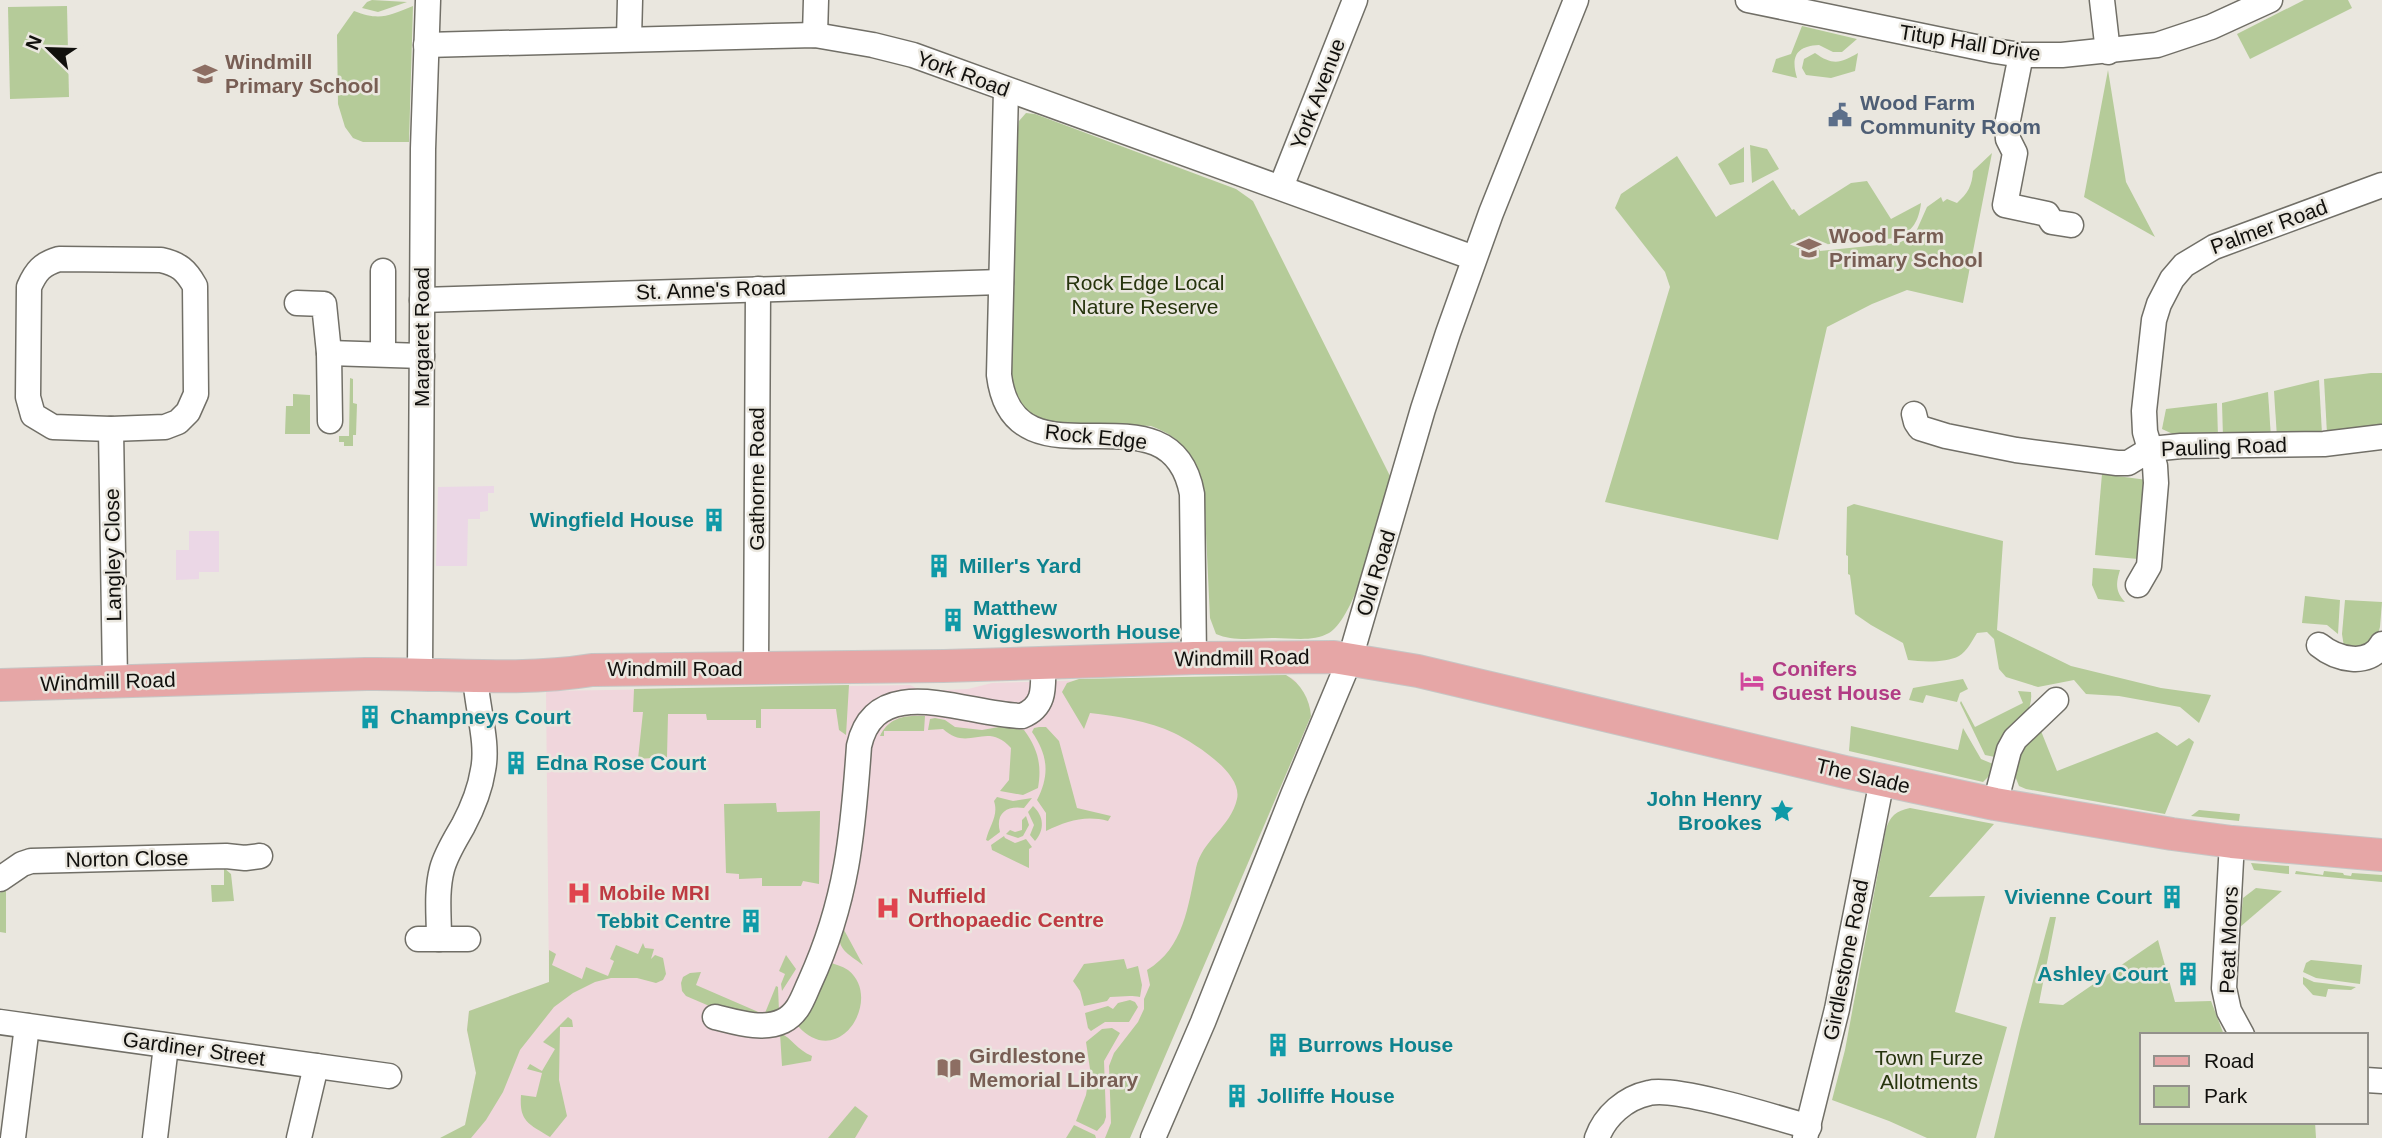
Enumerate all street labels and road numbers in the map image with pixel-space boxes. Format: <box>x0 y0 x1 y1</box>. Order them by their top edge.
street label: Titup Hall Drive <box>1898 20 2042 65</box>
street label: York Avenue <box>1286 35 1349 152</box>
street label: York Road <box>914 46 1013 101</box>
street label: Palmer Road <box>2207 195 2330 258</box>
street label: Margaret Road <box>410 267 433 407</box>
street label: St. Anne's Road <box>636 275 786 304</box>
street label: Gathorne Road <box>745 407 768 551</box>
street label: Rock Edge <box>1044 420 1148 453</box>
street label: Pauling Road <box>2161 433 2287 460</box>
street label: Langley Close <box>100 488 125 622</box>
street label: Old Road <box>1352 527 1399 619</box>
street label: Windmill Road <box>1174 645 1310 670</box>
street label: Windmill Road <box>607 657 743 680</box>
street label: Windmill Road <box>40 668 176 695</box>
street label: The Slade <box>1814 754 1912 797</box>
street label: Norton Close <box>66 846 188 871</box>
street label: Girdlestone Road <box>1819 877 1872 1042</box>
street label: Peat Moors <box>2215 886 2242 994</box>
street label: Gardiner Street <box>121 1027 267 1070</box>

